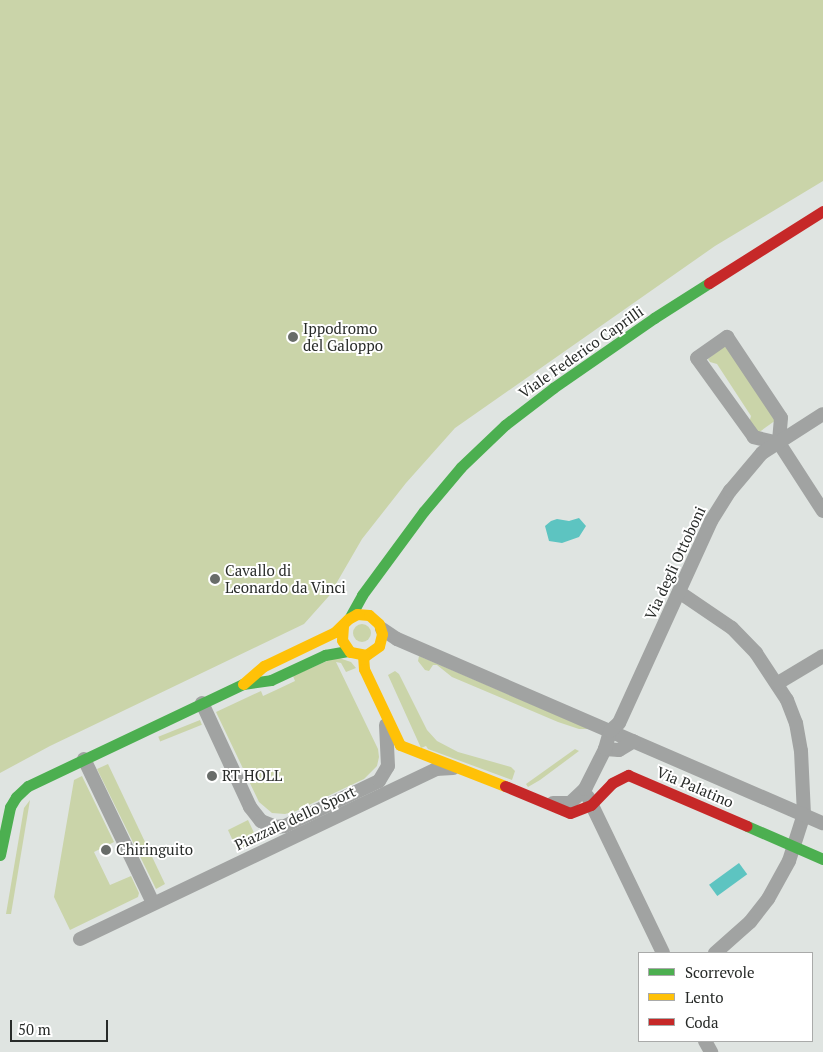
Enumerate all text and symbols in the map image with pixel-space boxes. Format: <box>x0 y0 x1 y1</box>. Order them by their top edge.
street label: Viale Federico Caprilli <box>515 302 647 402</box>
place label: Ippodromo del Galoppo <box>303 319 383 354</box>
marker: Ippodromo del Galoppo <box>287 331 299 343</box>
street label: Via degli Ottoboni <box>641 504 709 622</box>
place label: Cavallo di Leonardo da Vinci <box>225 561 346 596</box>
marker: Cavallo di Leonardo da Vinci <box>209 573 221 585</box>
street label: Via Palatino <box>654 763 736 811</box>
place label: RT HOLL <box>222 767 282 785</box>
marker: RT HOLL <box>206 770 218 782</box>
street label: Piazzale dello Sport <box>232 782 358 854</box>
place label: Chiringuito <box>116 841 193 859</box>
marker: Chiringuito <box>100 844 112 856</box>
legend <box>638 952 813 1042</box>
text: Scorrevole <box>685 962 755 982</box>
text: Lento <box>685 987 724 1007</box>
scale bar <box>12 1010 110 1042</box>
text: Coda <box>685 1012 719 1032</box>
text: 50 m <box>18 1019 51 1039</box>

